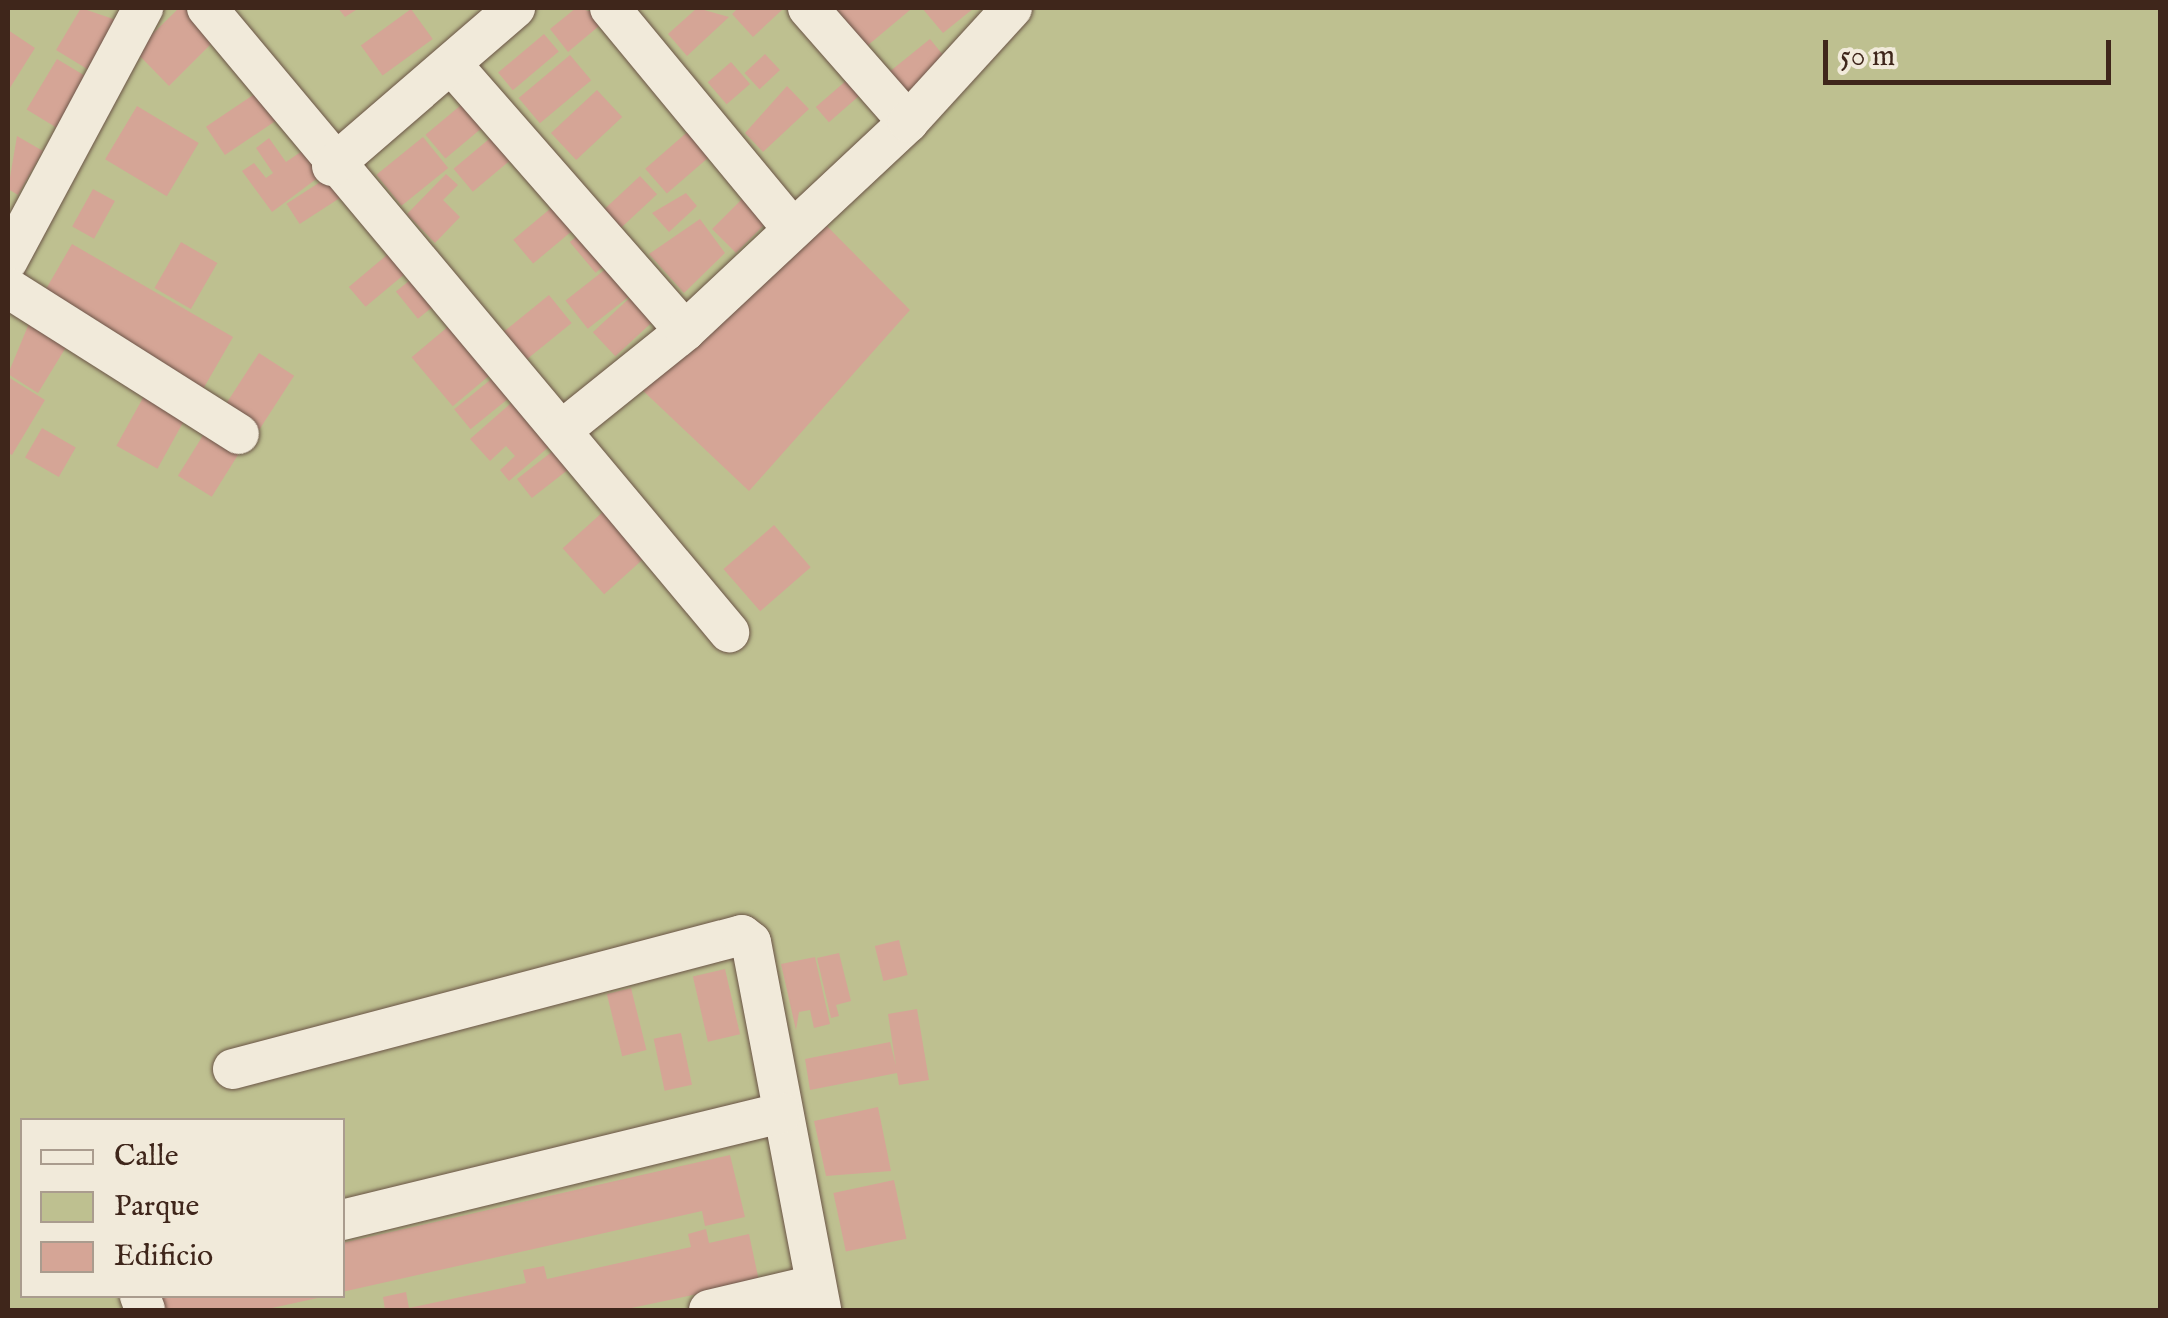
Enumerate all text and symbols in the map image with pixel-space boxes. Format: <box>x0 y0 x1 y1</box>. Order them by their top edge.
scale bar <box>1828 20 2116 82</box>
text: 50 m <box>1840 38 1895 76</box>
legend <box>20 1118 345 1298</box>
text: Calle <box>114 1138 178 1176</box>
text: Parque <box>114 1188 199 1226</box>
text: Edificio <box>114 1238 213 1276</box>

